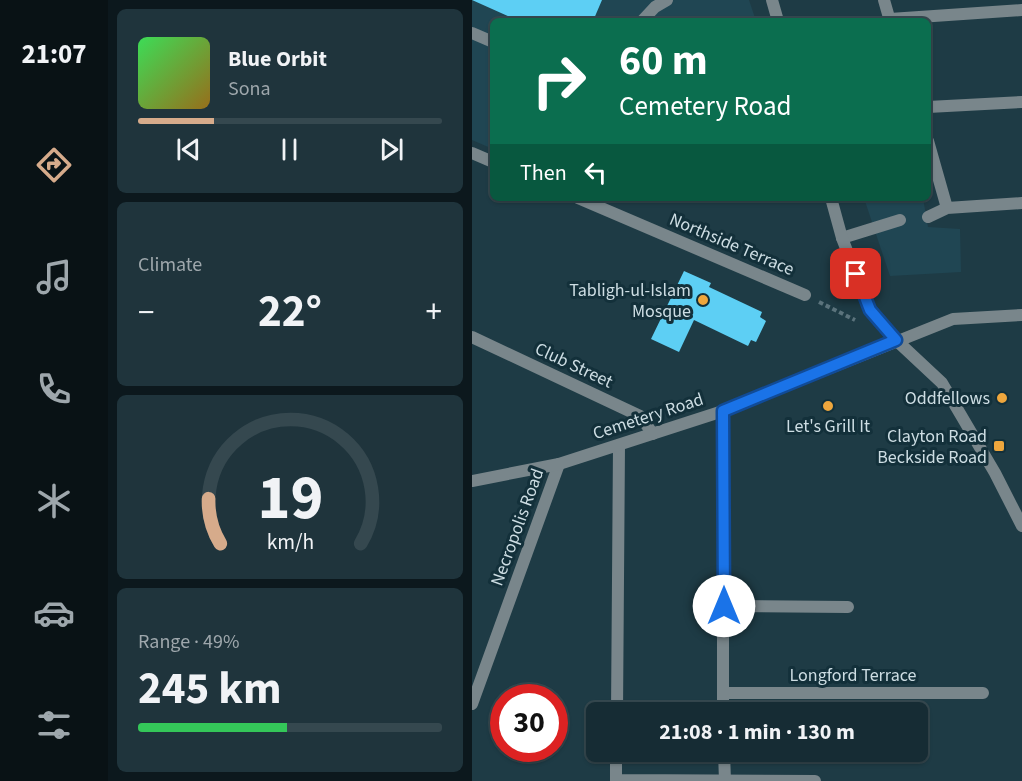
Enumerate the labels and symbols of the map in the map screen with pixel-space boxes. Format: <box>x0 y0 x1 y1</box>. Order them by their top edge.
street label: Northside Terrace <box>666 207 798 282</box>
pin <box>830 248 881 299</box>
place label: Tabligh-ul-Islam Mosque <box>569 278 691 324</box>
marker: Tabligh-ul-Islam Mosque <box>696 293 710 307</box>
street label: Club Street <box>531 337 617 394</box>
place label: Oddfellows <box>905 386 990 411</box>
street label: Cemetery Road <box>590 387 707 446</box>
marker: Oddfellows <box>995 391 1009 405</box>
marker: Let's Grill It <box>821 399 835 413</box>
place label: Let's Grill It <box>786 414 870 439</box>
place label: Clayton Road Beckside Road <box>877 424 987 470</box>
marker: Clayton Road Beckside Road <box>992 439 1006 453</box>
street label: Necropolis Road <box>485 465 550 589</box>
position arrow <box>692 574 756 638</box>
street label: Longford Terrace <box>790 663 917 688</box>
speed limit sign: 30 <box>490 684 568 762</box>

